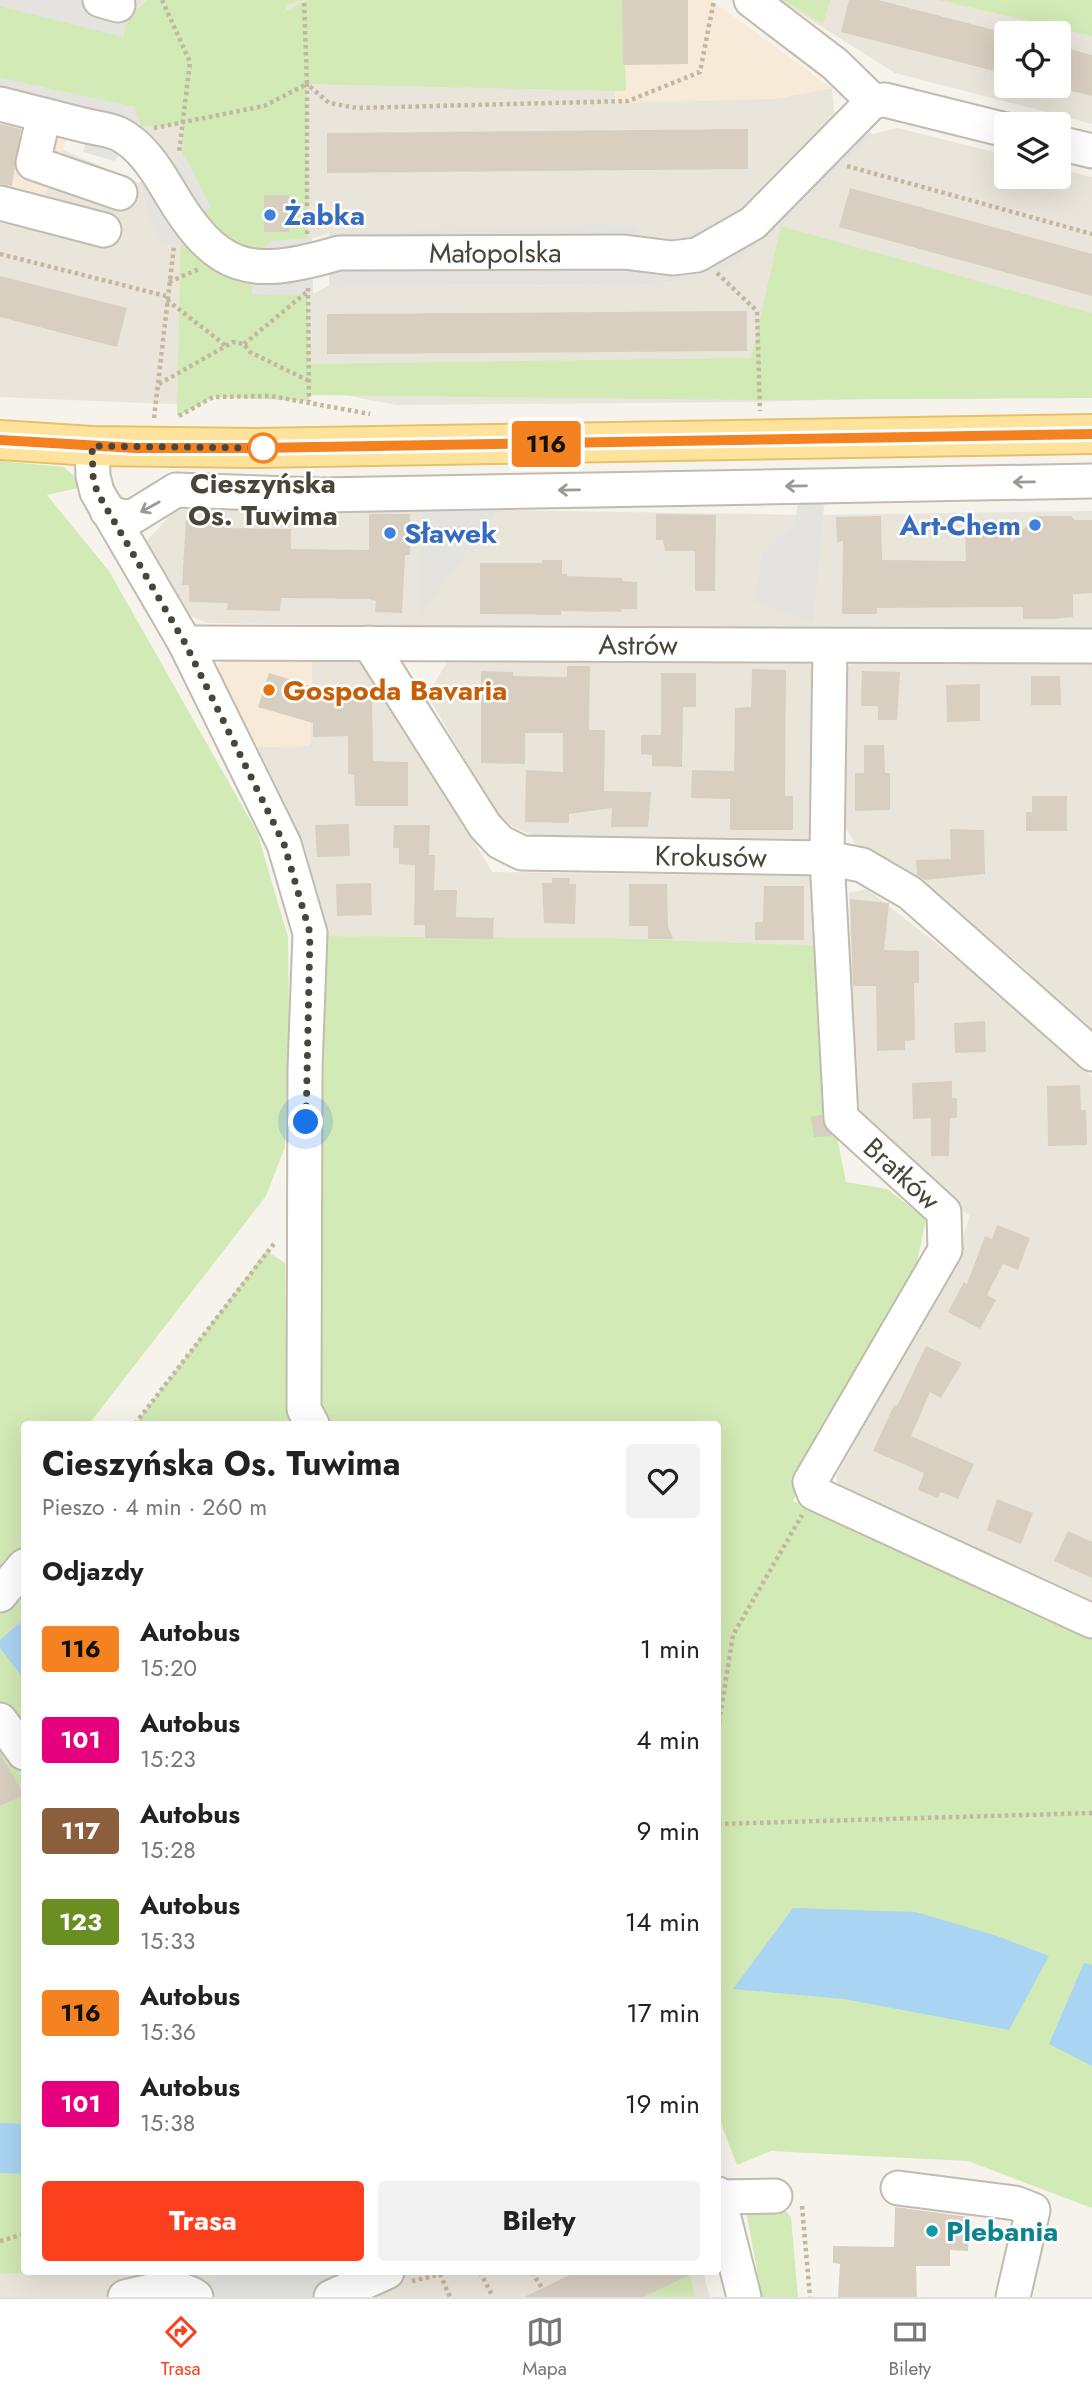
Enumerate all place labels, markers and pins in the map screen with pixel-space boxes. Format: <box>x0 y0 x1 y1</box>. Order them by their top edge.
place label: Żabka <box>284 195 365 236</box>
marker: Żabka <box>262 207 278 223</box>
marker: Cieszyńska Os. Tuwima <box>248 433 278 463</box>
place label: Cieszyńska Os. Tuwima <box>188 463 338 536</box>
place label: Art-Chem <box>898 505 1021 546</box>
place label: Sławek <box>404 513 497 554</box>
marker: Art-Chem <box>1027 517 1043 533</box>
marker: Sławek <box>382 525 398 541</box>
place label: Gospoda Bavaria <box>283 670 507 711</box>
marker: Gospoda Bavaria <box>261 682 277 698</box>
place label: Plebania <box>946 2211 1058 2252</box>
marker: Plebania <box>924 2223 940 2239</box>

